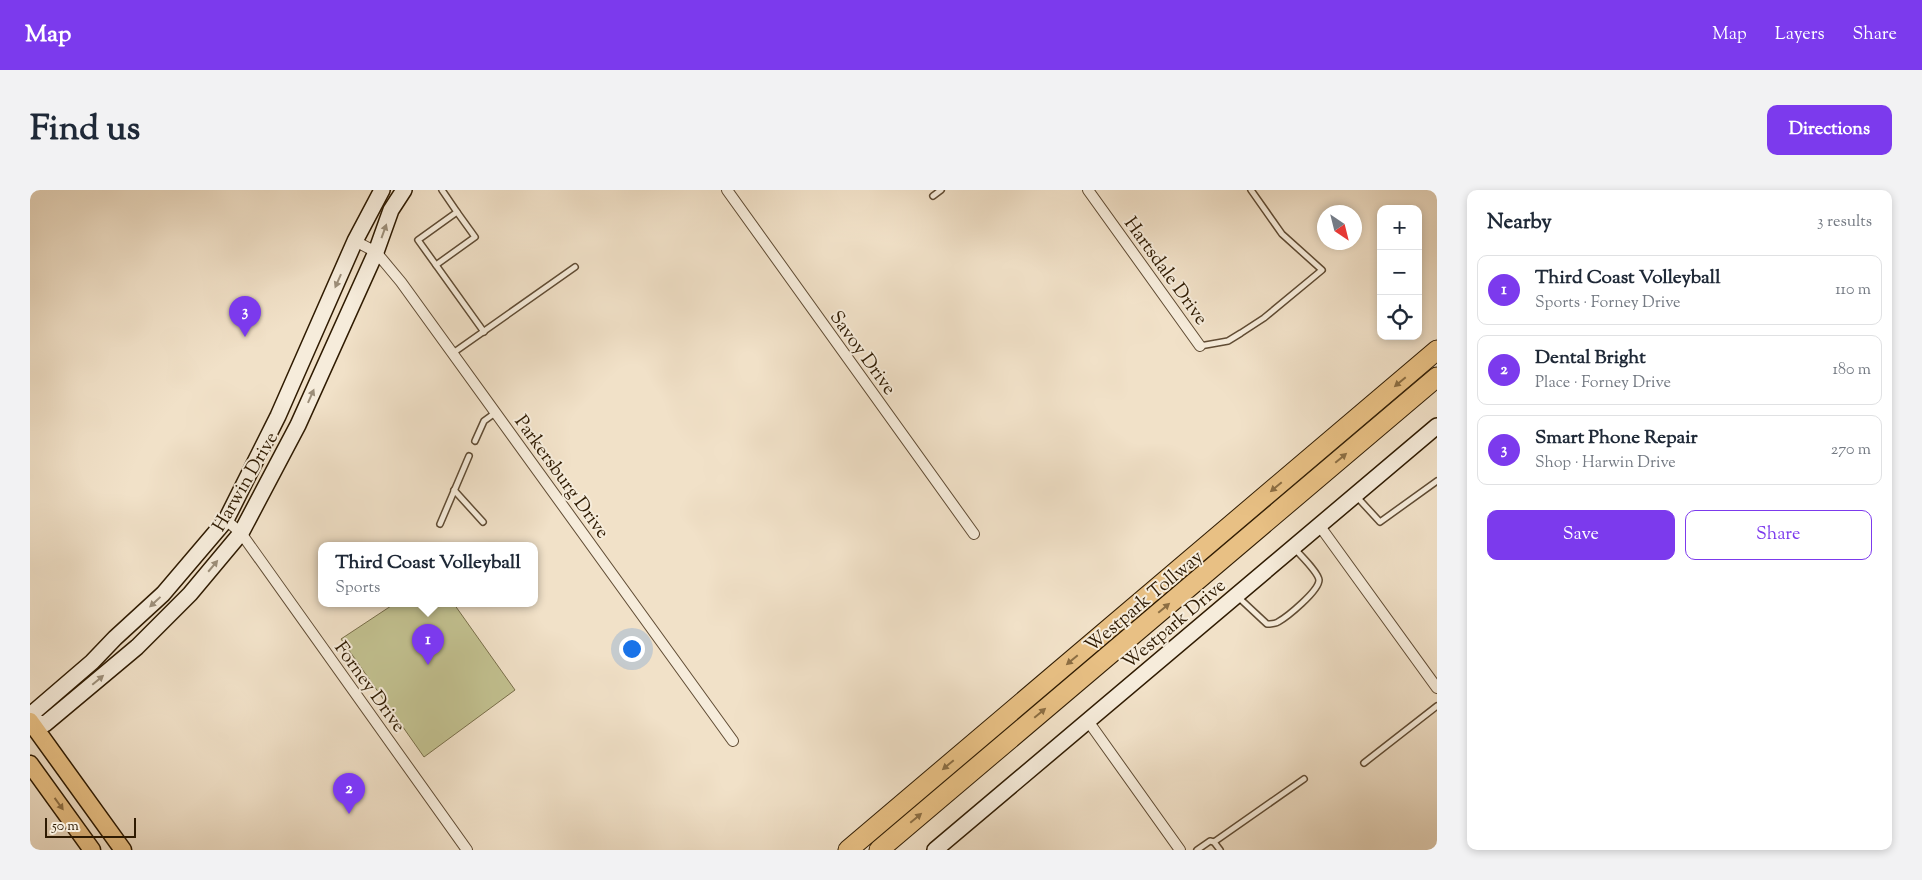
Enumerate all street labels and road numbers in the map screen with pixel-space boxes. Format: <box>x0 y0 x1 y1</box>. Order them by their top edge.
street label: Hartsdale Drive <box>1116 212 1214 331</box>
street label: Savoy Drive <box>822 306 902 401</box>
street label: Parkersburg Drive <box>507 410 615 545</box>
street label: Harwin Drive <box>207 427 286 537</box>
street label: Westpark Tollway <box>1080 544 1210 660</box>
street label: Westpark Drive <box>1117 573 1233 676</box>
street label: Forney Drive <box>327 636 411 739</box>

